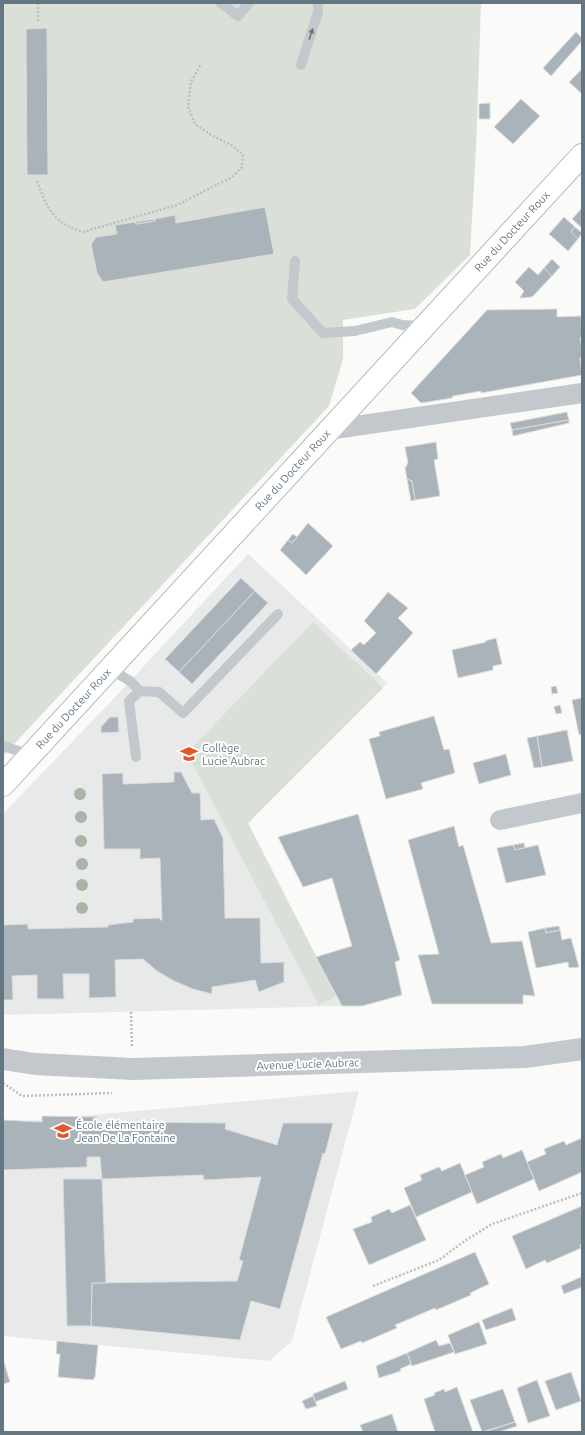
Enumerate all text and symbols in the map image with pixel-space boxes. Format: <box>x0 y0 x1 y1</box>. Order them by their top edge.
one-way arrow <box>309 28 315 40</box>
street label: Rue du Docteur Roux <box>472 188 552 274</box>
street label: Rue du Docteur Roux <box>253 427 333 513</box>
street label: Rue du Docteur Roux <box>33 665 114 751</box>
place label: Collège Lucie Aubrac <box>202 742 265 767</box>
school or university icon: Collège Lucie Aubrac <box>179 744 199 764</box>
street label: Avenue Lucie Aubrac <box>257 1056 359 1072</box>
place label: École élémentaire Jean De La Fontaine <box>76 1118 176 1144</box>
school or university icon: École élémentaire Jean De La Fontaine <box>53 1121 73 1141</box>

